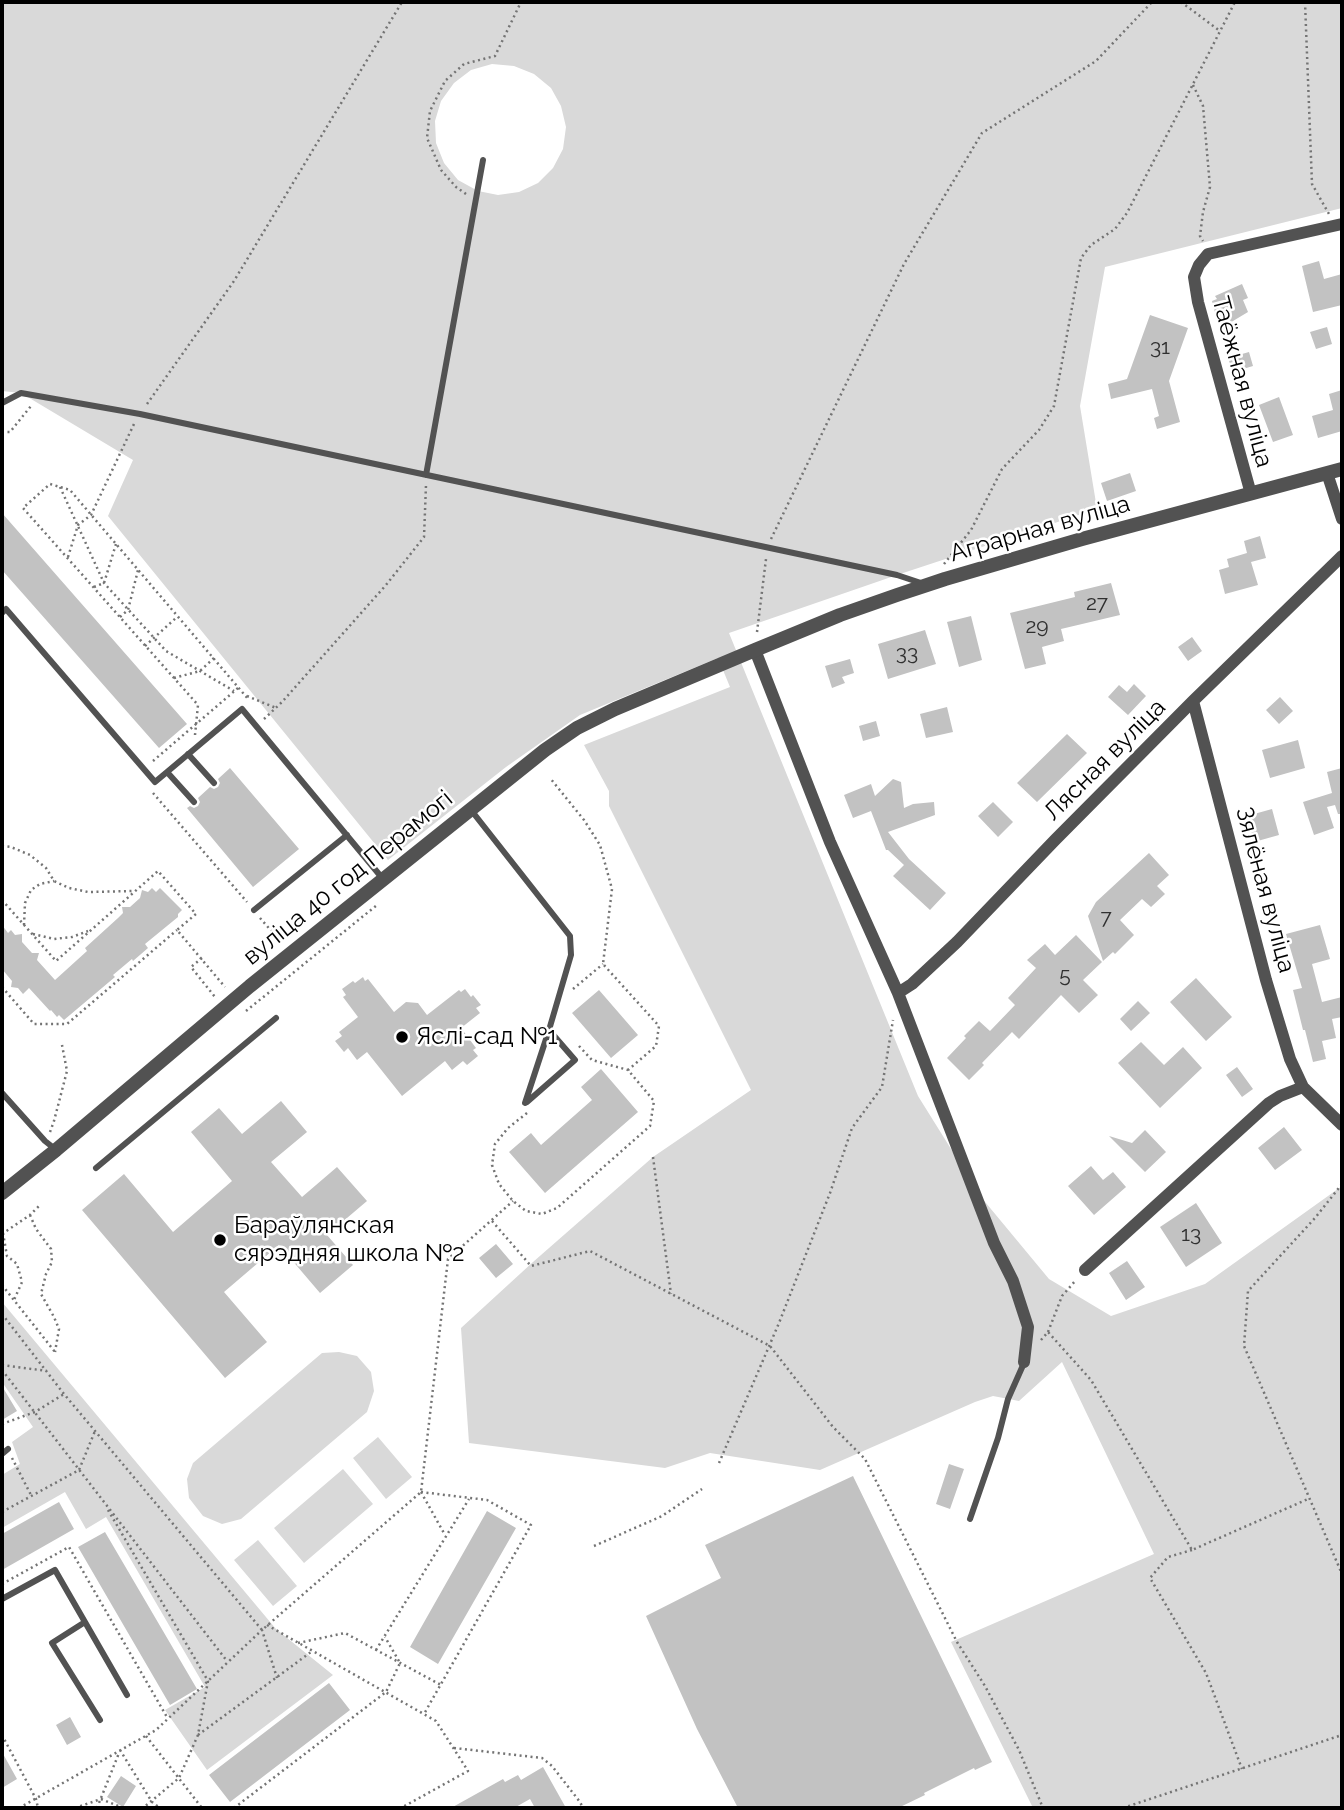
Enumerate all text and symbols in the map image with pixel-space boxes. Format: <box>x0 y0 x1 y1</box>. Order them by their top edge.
street label: Таёжная вуліца <box>1205 293 1279 471</box>
house number: 31 <box>1150 335 1170 361</box>
street label: Аграрная вуліца <box>947 490 1133 568</box>
house number: 27 <box>1086 591 1108 617</box>
house number: 29 <box>1025 614 1049 640</box>
house number: 33 <box>896 641 918 667</box>
street label: Лясная вуліца <box>1038 693 1172 827</box>
street label: вуліца 40 год Перамогі <box>238 785 458 971</box>
street label: Зялёная вуліца <box>1229 804 1301 976</box>
house number: 7 <box>1100 905 1112 931</box>
house number: 5 <box>1059 963 1071 989</box>
place label: Яслі-сад №1 <box>416 1023 557 1051</box>
marker: Яслі-сад №1 <box>394 1029 410 1045</box>
place label: Бараўлянская сярэдняя школа №2 <box>234 1212 465 1268</box>
house number: 13 <box>1181 1222 1201 1248</box>
marker: Бараўлянская сярэдняя школа №2 <box>212 1232 228 1248</box>

